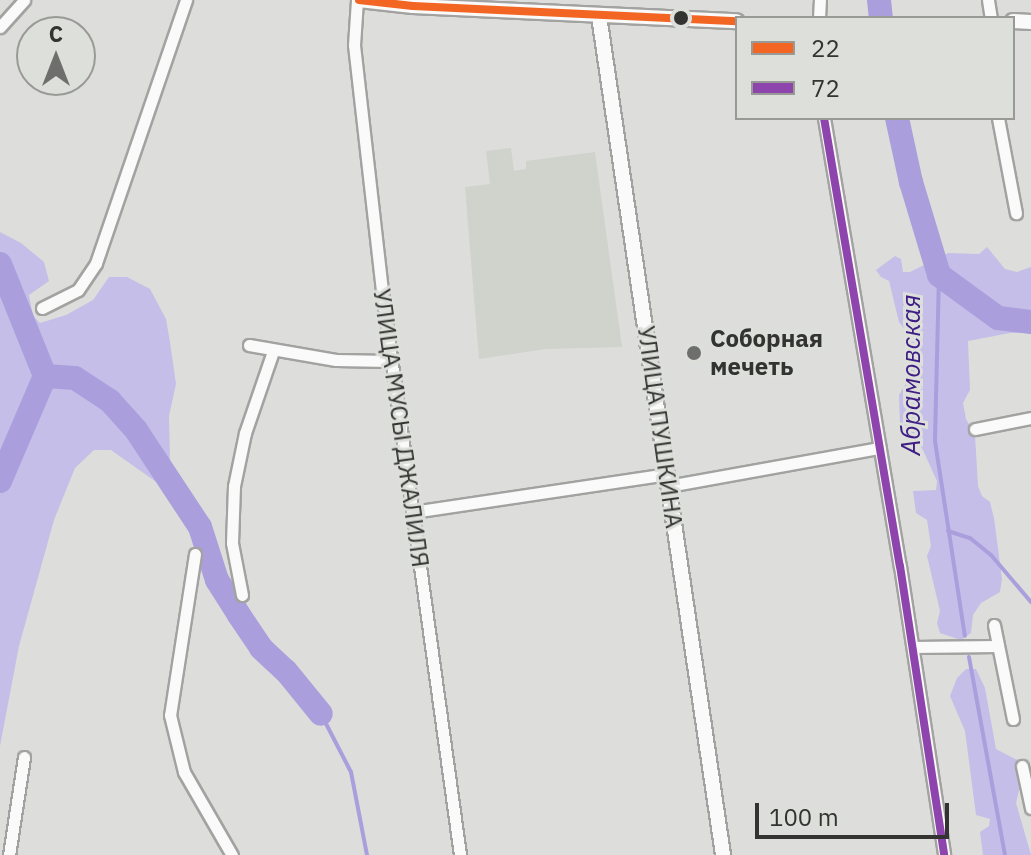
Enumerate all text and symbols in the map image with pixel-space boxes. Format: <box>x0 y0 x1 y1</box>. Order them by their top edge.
unlabelled marker <box>673 10 689 26</box>
north arrow <box>16 16 96 96</box>
legend <box>735 16 1015 120</box>
text: С <box>49 19 63 48</box>
text: 22 <box>811 32 840 64</box>
text: 72 <box>811 72 840 104</box>
street label: УЛИЦА МУСЫ ДЖАЛИЛЯ <box>367 287 435 569</box>
water label: Абрамовская <box>895 295 927 455</box>
street label: УЛИЦА ПУШКИНА <box>632 324 688 530</box>
place label: Соборная мечеть <box>710 325 823 381</box>
marker: Соборная мечеть <box>685 344 703 362</box>
scale bar <box>759 787 953 837</box>
text: 100 m <box>769 801 839 833</box>

